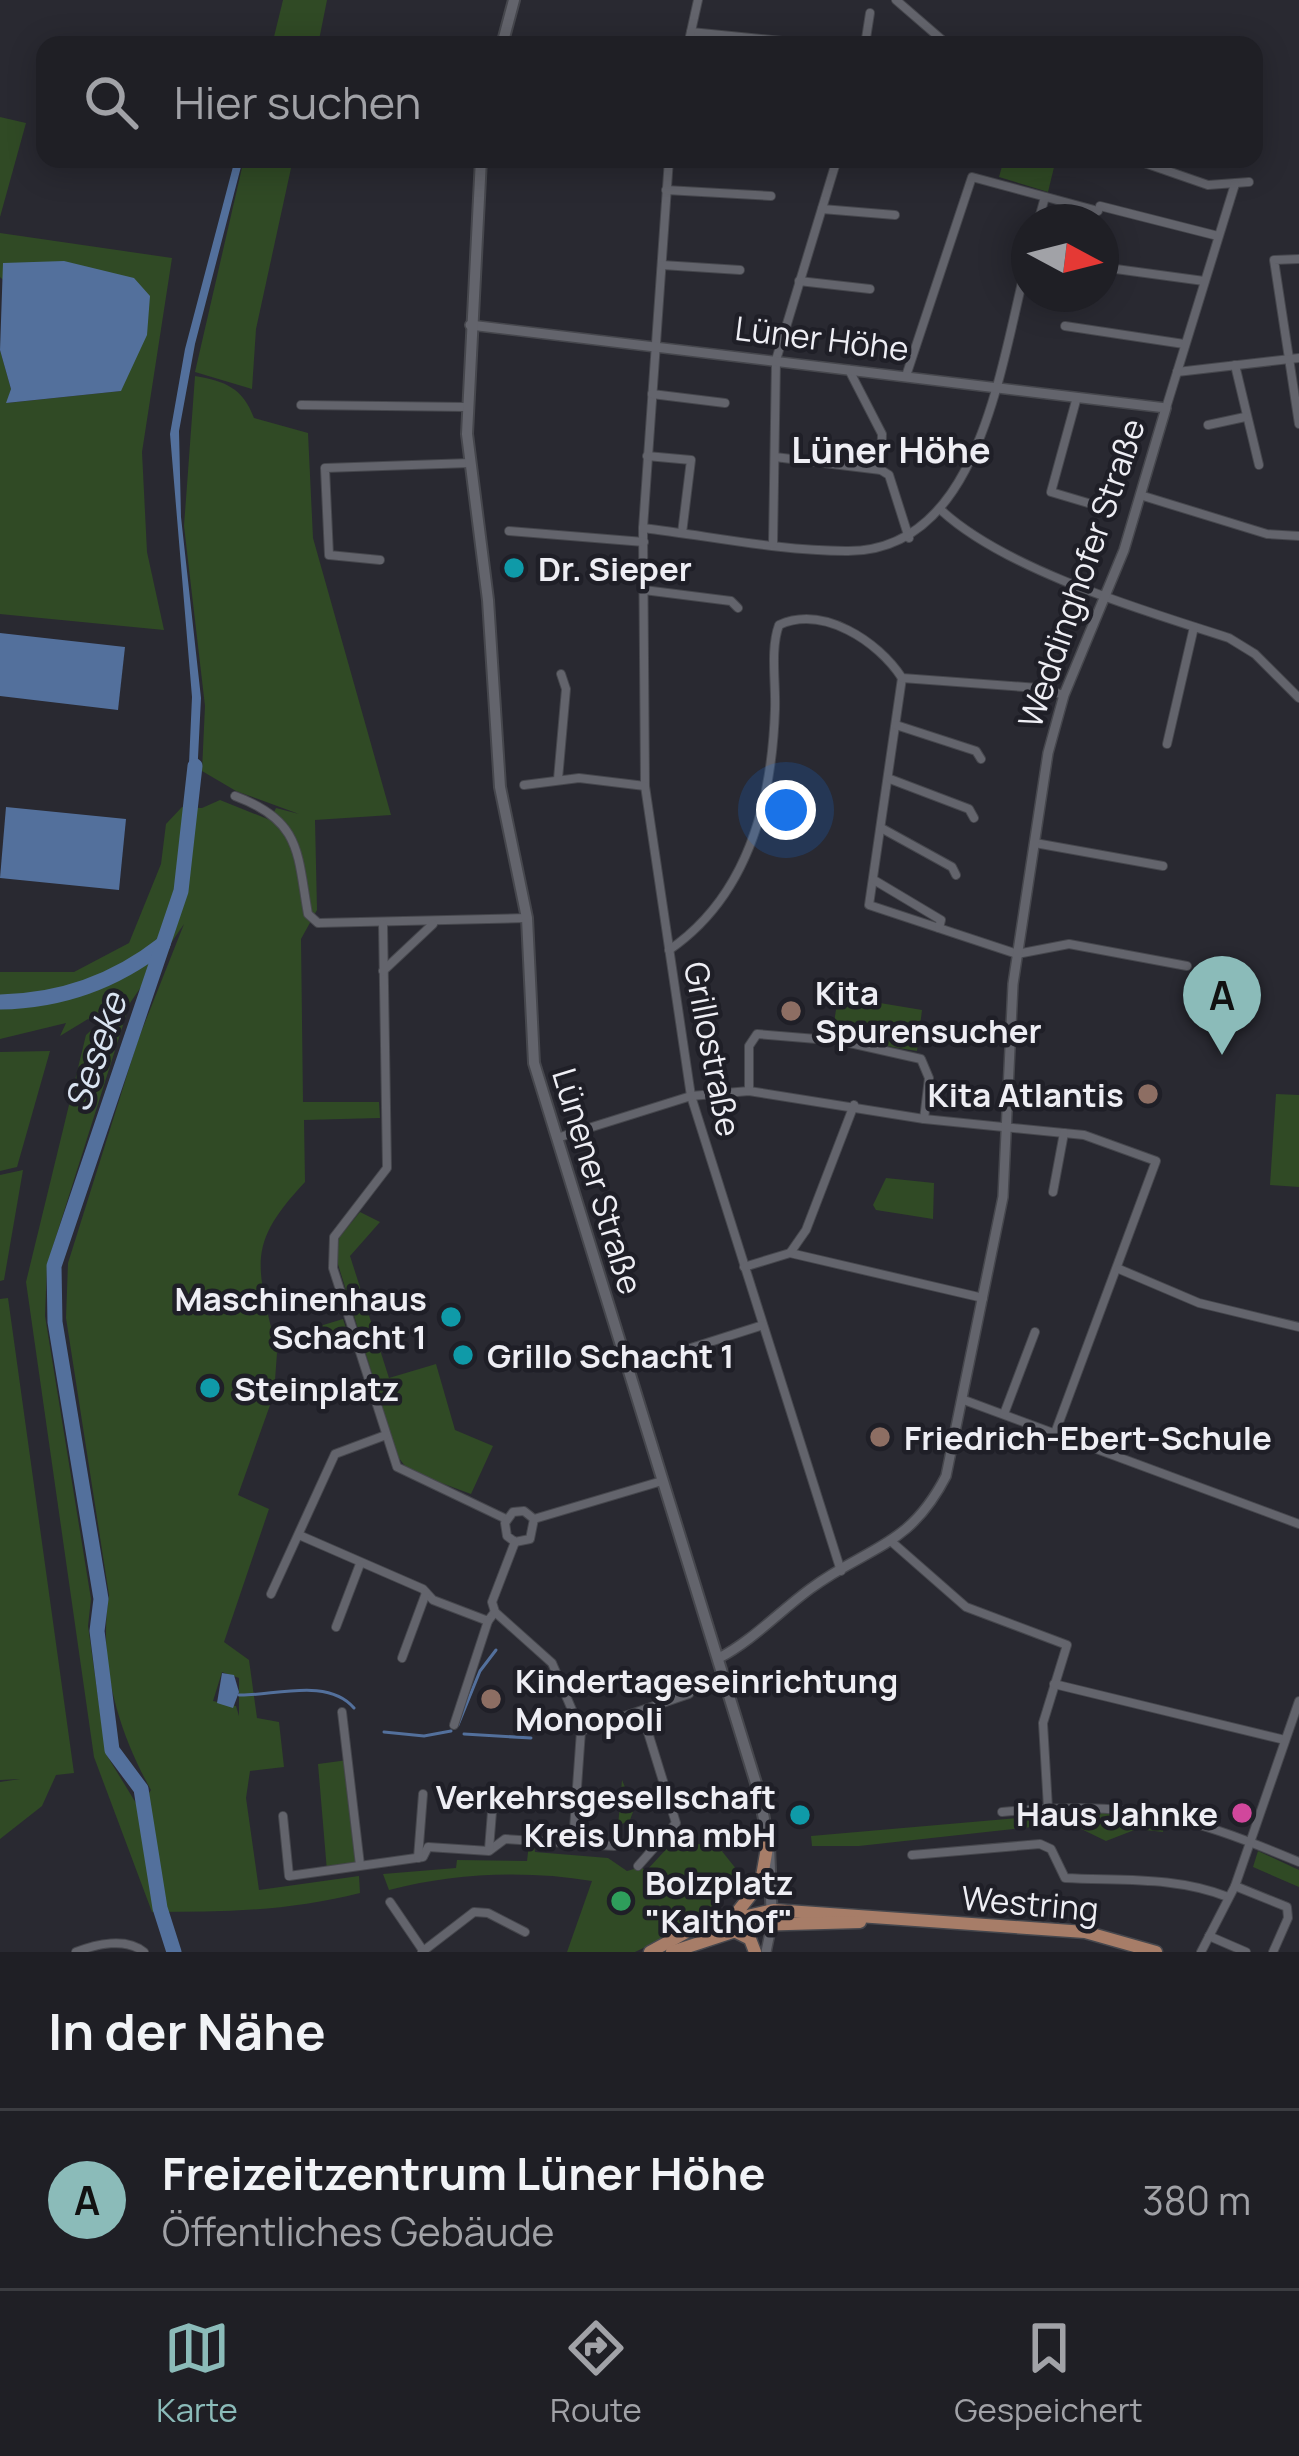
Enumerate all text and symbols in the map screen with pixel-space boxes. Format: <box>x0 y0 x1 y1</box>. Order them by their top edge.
search box <box>36 36 1263 168</box>
icon: search <box>78 69 144 135</box>
text: Hier suchen <box>174 71 421 133</box>
north arrow <box>1011 204 1119 312</box>
street label: Lüner Höhe <box>733 305 911 371</box>
street label: Weddinghofer Straße <box>1007 412 1155 734</box>
district label: Lüner Höhe <box>791 425 991 474</box>
place label: Dr. Sieper <box>538 546 692 591</box>
marker: Dr. Sieper <box>501 555 527 581</box>
your location <box>756 780 816 840</box>
pin: A <box>1183 956 1261 1055</box>
street label: Grillostraße <box>674 958 752 1140</box>
place label: Kita Spurensucher <box>815 970 1042 1053</box>
water label: Seseke <box>52 985 139 1118</box>
marker: Kita Spurensucher <box>778 998 804 1024</box>
street label: Lünener Straße <box>542 1062 654 1300</box>
place label: Kita Atlantis <box>927 1072 1124 1117</box>
marker: Kita Atlantis <box>1135 1081 1161 1107</box>
place label: Maschinenhaus Schacht 1 <box>174 1276 427 1359</box>
marker: Maschinenhaus Schacht 1 <box>438 1304 464 1330</box>
place label: Grillo Schacht 1 <box>487 1333 734 1378</box>
marker: Grillo Schacht 1 <box>450 1342 476 1368</box>
place label: Steinplatz <box>234 1366 399 1411</box>
marker: Steinplatz <box>197 1375 223 1401</box>
place label: Friedrich-Ebert-Schule <box>904 1415 1272 1460</box>
marker: Friedrich-Ebert-Schule <box>867 1424 893 1450</box>
place label: Kindertageseinrichtung Monopoli <box>515 1658 898 1741</box>
marker: Kindertageseinrichtung Monopoli <box>478 1686 504 1712</box>
place label: Verkehrsgesellschaft Kreis Unna mbH <box>436 1774 776 1857</box>
place label: Haus Jahnke <box>1016 1791 1218 1836</box>
marker: Haus Jahnke <box>1229 1800 1255 1826</box>
marker: Verkehrsgesellschaft Kreis Unna mbH <box>787 1802 813 1828</box>
place label: Bolzplatz "Kalthof" <box>645 1860 794 1943</box>
street label: Westring <box>960 1875 1100 1931</box>
marker: Bolzplatz "Kalthof" <box>608 1888 634 1914</box>
text: In der Nähe <box>48 1996 326 2065</box>
text: Freizeitzentrum Lüner Höhe <box>162 2142 765 2204</box>
text: A <box>74 2173 100 2227</box>
text: 380 m <box>1142 2173 1251 2227</box>
text: Öffentliches Gebäude <box>162 2204 554 2258</box>
tab: Karte <box>156 2315 238 2432</box>
tab: Route <box>550 2315 642 2432</box>
tab: Gespeichert <box>954 2315 1143 2432</box>

